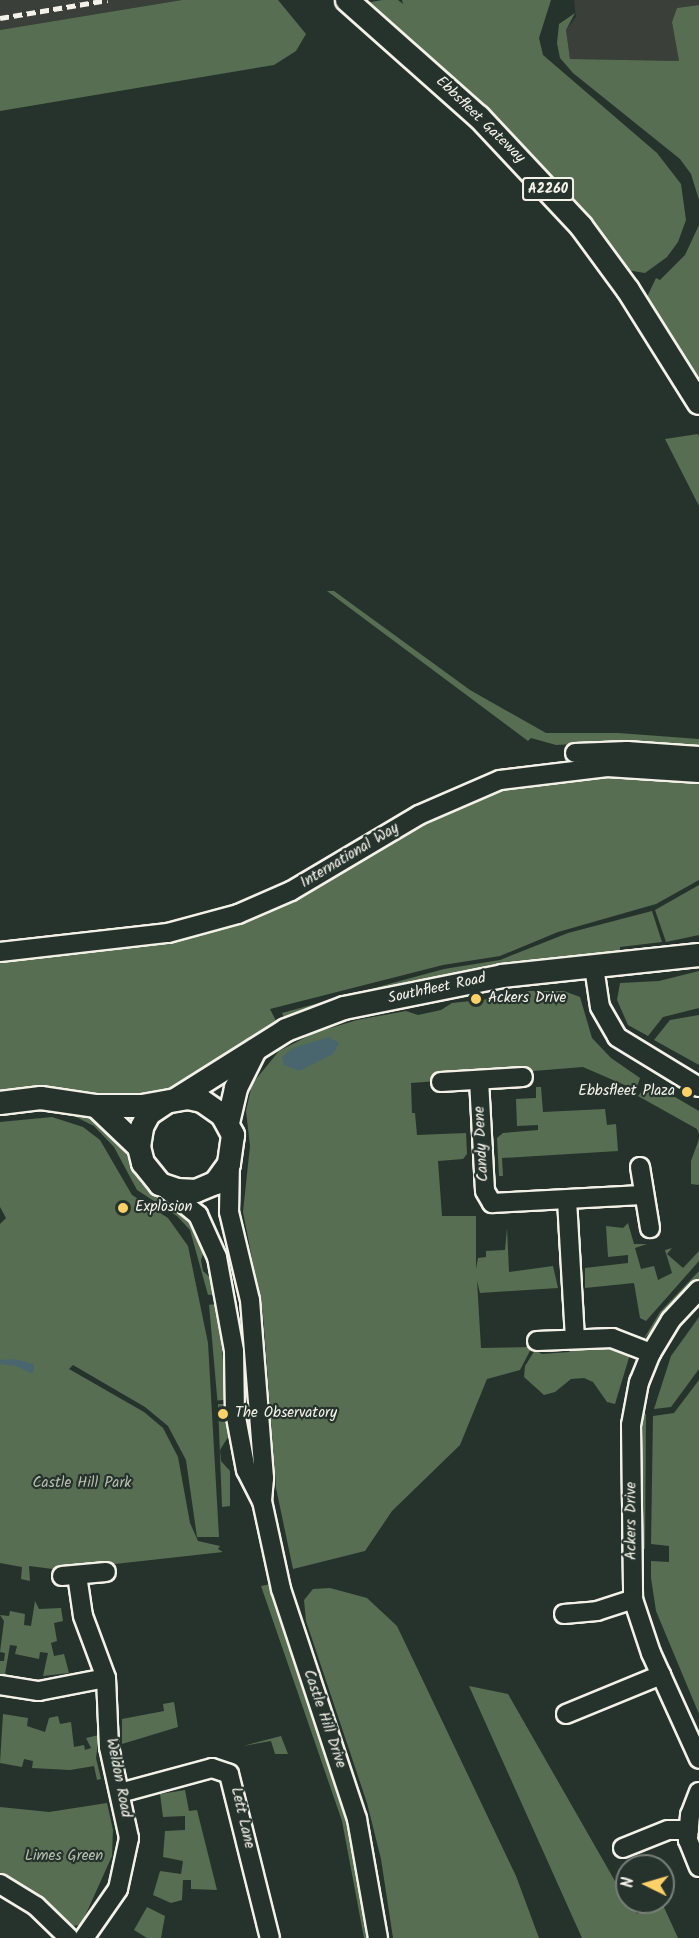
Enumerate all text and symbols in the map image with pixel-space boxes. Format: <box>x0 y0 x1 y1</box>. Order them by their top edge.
street label: Ebbsfleet Gateway <box>432 73 528 167</box>
road number: A2260 <box>521 178 575 200</box>
street label: International Way <box>297 819 403 893</box>
street label: Southfleet Road <box>387 970 487 1008</box>
place label: Ackers Drive <box>488 990 566 1008</box>
marker: Ackers Drive <box>469 992 483 1006</box>
place label: Ebbsfleet Plaza <box>578 1083 675 1101</box>
marker: Ebbsfleet Plaza <box>680 1085 694 1099</box>
street label: Candy Dene <box>471 1106 493 1182</box>
place label: Explosion <box>135 1199 193 1217</box>
marker: Explosion <box>116 1201 130 1215</box>
place label: The Observatory <box>235 1405 337 1423</box>
marker: The Observatory <box>216 1407 230 1421</box>
park label: Castle Hill Park <box>33 1475 131 1493</box>
street label: Ackers Drive <box>623 1482 641 1560</box>
street label: Castle Hill Drive <box>299 1667 349 1771</box>
street label: Weldon Road <box>101 1737 135 1819</box>
street label: Lett Lane <box>226 1786 258 1850</box>
park label: Limes Green <box>25 1848 103 1866</box>
north arrow <box>615 1854 675 1914</box>
text: N <box>616 1876 641 1889</box>

